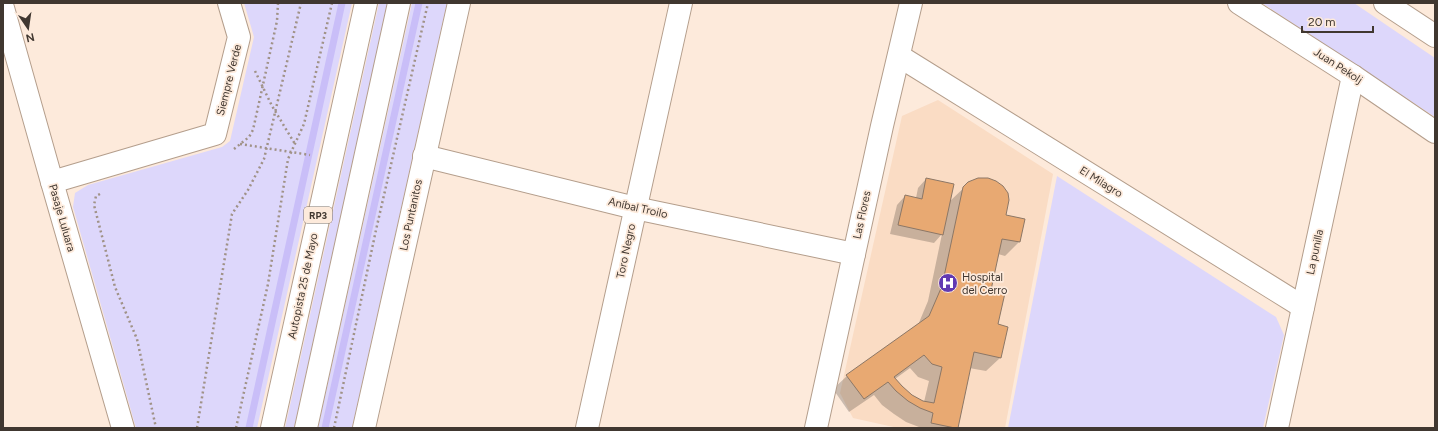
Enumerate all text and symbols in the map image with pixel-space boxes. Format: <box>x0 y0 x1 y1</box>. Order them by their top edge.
north arrow <box>8 8 48 48</box>
scale bar <box>1302 8 1373 34</box>
text: 20 m <box>1308 15 1336 29</box>
text: N <box>25 30 36 45</box>
street label: Siempre Verde <box>214 43 244 117</box>
street label: Juan Pekolj <box>1311 45 1365 87</box>
street label: El Milagro <box>1077 164 1125 200</box>
street label: Los Puntanitos <box>397 178 425 252</box>
street label: Pasaje Luluara <box>46 183 78 253</box>
street label: Las Flores <box>851 190 873 240</box>
street label: Aníbal Troilo <box>607 195 669 221</box>
road number: RP3 <box>304 207 332 223</box>
street label: Toro Negro <box>614 222 638 280</box>
street label: La punilla <box>1304 228 1326 276</box>
street label: Autopista 25 de Mayo <box>285 232 321 340</box>
place label: Hospital del Cerro <box>962 271 1007 297</box>
hospital icon: Hospital del Cerro <box>937 272 959 294</box>

